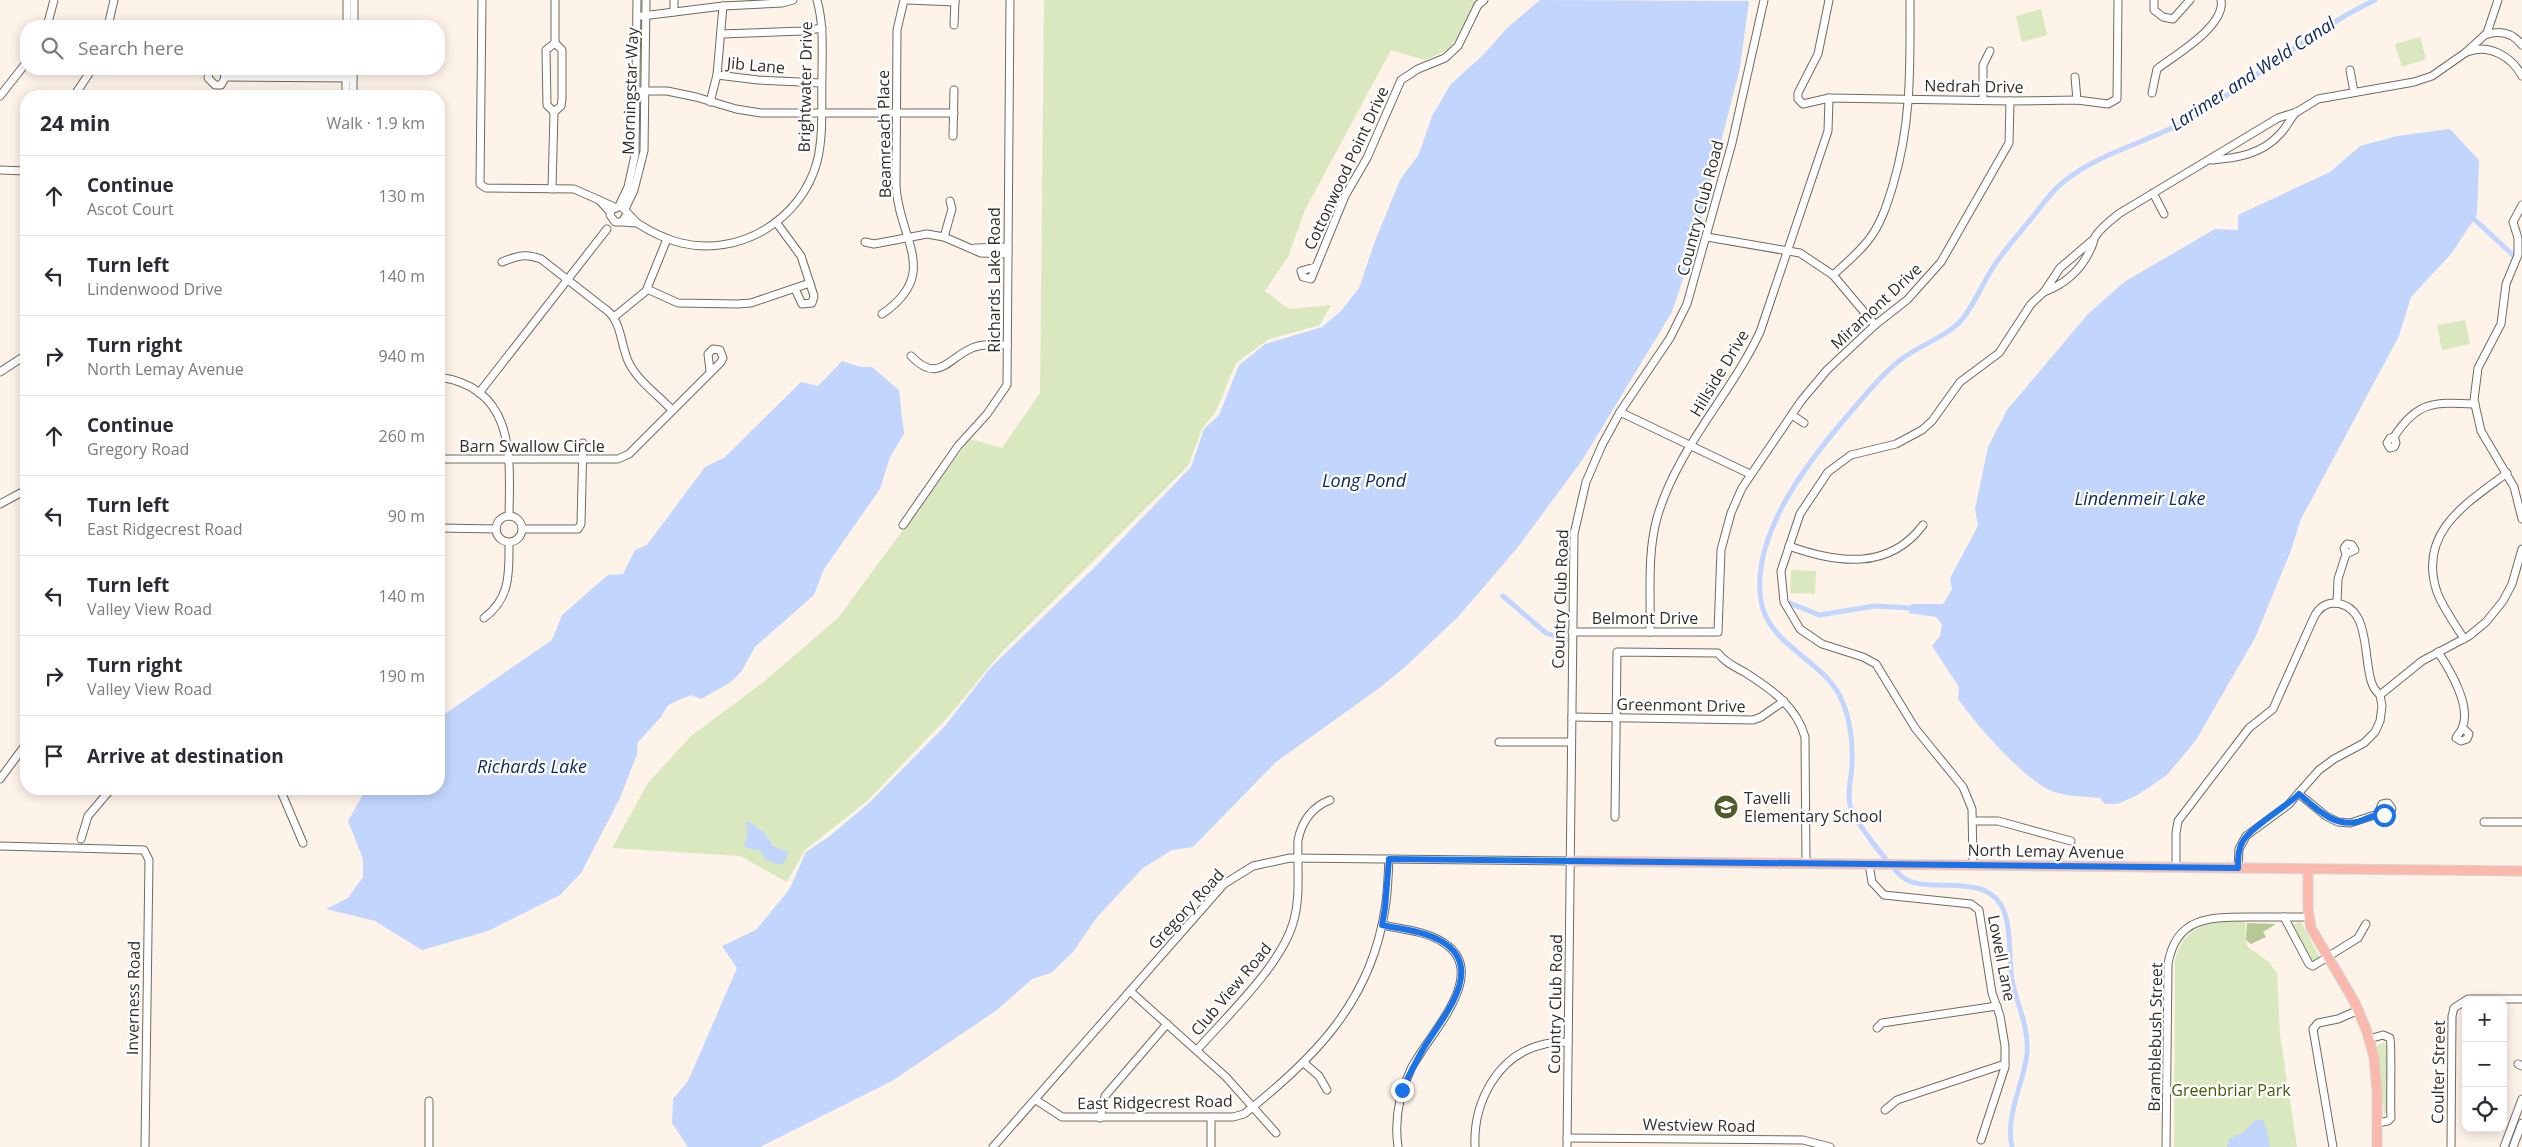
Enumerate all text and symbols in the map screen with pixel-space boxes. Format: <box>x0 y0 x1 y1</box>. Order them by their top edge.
water label: Larimer and Weld Canal <box>2165 10 2340 136</box>
search box <box>20 20 445 75</box>
street label: Brightwater Drive <box>793 21 817 153</box>
street label: Morningstar Way <box>617 26 643 155</box>
icon: search <box>38 34 66 62</box>
text: Search here <box>78 35 184 61</box>
street label: Jib Lane <box>724 51 786 79</box>
street label: Beamreach Place <box>872 70 896 198</box>
street label: Nedrah Drive <box>1924 74 2024 98</box>
street label: Cottonwood Point Drive <box>1298 83 1394 253</box>
text: 24 min <box>40 109 110 137</box>
text: Walk · 1.9 km <box>327 112 425 134</box>
street label: Country Club Road <box>1671 138 1729 278</box>
text: Continue <box>87 172 174 198</box>
icon: ahead <box>40 182 68 210</box>
text: 130 m <box>379 185 425 207</box>
text: Ascot Court <box>87 198 174 220</box>
street label: Richards Lake Road <box>983 207 1005 353</box>
text: Turn left <box>87 252 169 278</box>
street label: Miramont Drive <box>1826 258 1926 354</box>
icon: left <box>40 262 68 290</box>
text: 140 m <box>379 265 425 287</box>
text: Lindenwood Drive <box>87 278 223 300</box>
street label: Hillside Drive <box>1684 325 1754 421</box>
text: Turn right <box>87 332 182 358</box>
icon: right <box>40 342 68 370</box>
text: 940 m <box>379 345 425 367</box>
text: North Lemay Avenue <box>87 358 244 380</box>
text: Continue <box>87 412 174 438</box>
icon: ahead <box>40 422 68 450</box>
text: 260 m <box>379 425 425 447</box>
street label: Barn Swallow Circle <box>459 435 605 457</box>
text: Gregory Road <box>87 438 189 460</box>
water label: Long Pond <box>1322 468 1407 492</box>
water label: Lindenmeir Lake <box>2075 486 2205 510</box>
text: Turn left <box>87 492 169 518</box>
icon: left <box>40 502 68 530</box>
text: 90 m <box>388 505 425 527</box>
text: East Ridgecrest Road <box>87 518 243 540</box>
street label: Country Club Road <box>1547 529 1573 669</box>
text: Turn left <box>87 572 169 598</box>
icon: left <box>40 582 68 610</box>
text: 140 m <box>379 585 425 607</box>
text: Valley View Road <box>87 598 212 620</box>
street label: Belmont Drive <box>1592 607 1698 629</box>
text: Turn right <box>87 652 182 678</box>
icon: right <box>40 662 68 690</box>
text: 190 m <box>379 665 425 687</box>
text: Valley View Road <box>87 678 212 700</box>
street label: Greenmont Drive <box>1616 693 1746 717</box>
icon: arrive <box>40 742 68 770</box>
text: Arrive at destination <box>87 743 284 769</box>
water label: Richards Lake <box>477 754 587 778</box>
place label: Tavelli Elementary School <box>1744 787 1882 827</box>
school or university icon: Tavelli Elementary School <box>1713 794 1739 820</box>
route start <box>2373 804 2396 827</box>
street label: North Lemay Avenue <box>1967 839 2125 863</box>
street label: Gregory Road <box>1143 864 1229 954</box>
street label: Lowell Lane <box>1983 913 2021 1003</box>
street label: Country Club Road <box>1543 934 1567 1074</box>
street label: Club View Road <box>1186 938 1276 1040</box>
street label: Inverness Road <box>121 941 145 1055</box>
street label: Bramblebush Street <box>2143 962 2167 1112</box>
map controls <box>2462 997 2507 1132</box>
button: + <box>2462 997 2507 1042</box>
street label: Coulter Street <box>2426 1020 2450 1124</box>
button: − <box>2462 1042 2507 1087</box>
route end <box>1391 1079 1414 1102</box>
park label: Greenbriar Park <box>2171 1079 2291 1101</box>
button: locate <box>2462 1087 2507 1132</box>
street label: East Ridgecrest Road <box>1077 1090 1233 1114</box>
street label: Westview Road <box>1642 1113 1756 1137</box>

